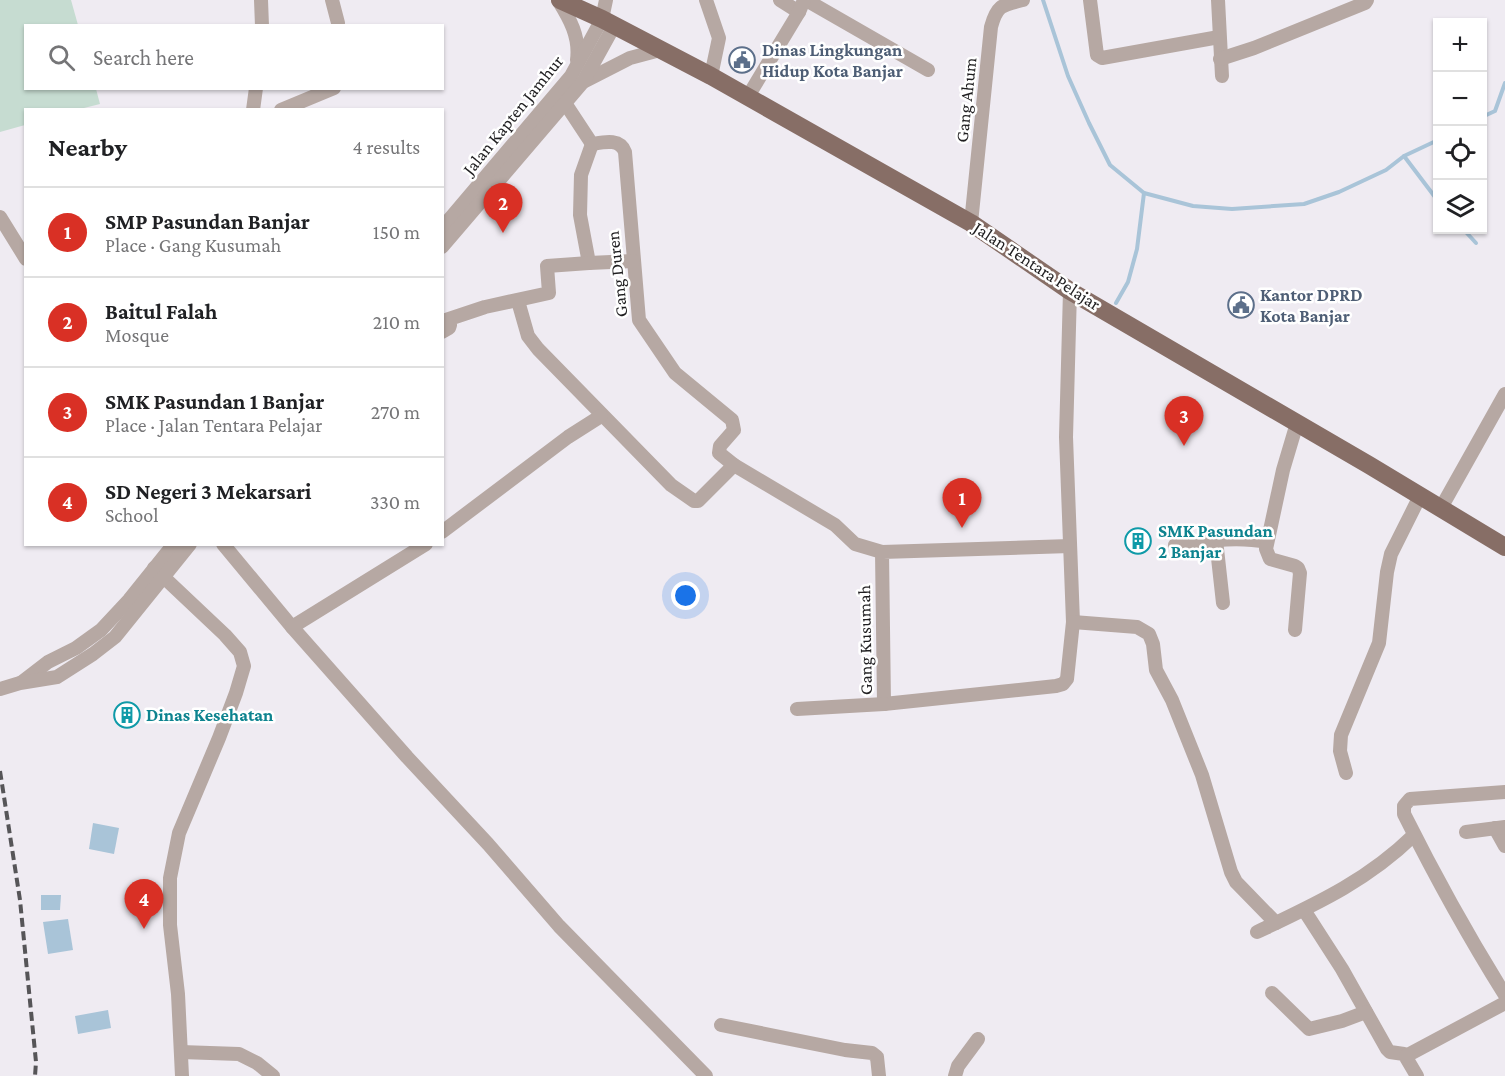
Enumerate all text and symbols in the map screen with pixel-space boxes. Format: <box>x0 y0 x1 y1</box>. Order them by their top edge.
map controls <box>1433 18 1487 234</box>
button: + <box>1433 18 1487 72</box>
search box <box>24 24 444 90</box>
place label: Dinas Lingkungan Hidup Kota Banjar <box>762 40 903 82</box>
icon: search <box>45 41 78 74</box>
text: Search here <box>93 45 194 70</box>
public building icon: Dinas Lingkungan Hidup Kota Banjar <box>727 45 757 75</box>
street label: Jalan Kapten Jamhur <box>457 51 568 180</box>
street label: Gang Ahum <box>952 56 980 144</box>
button: − <box>1433 72 1487 126</box>
button: locate <box>1433 126 1487 180</box>
text: Nearby <box>48 133 127 162</box>
text: 4 results <box>353 136 420 158</box>
button: layers <box>1433 180 1487 234</box>
pin: 2 <box>484 184 522 233</box>
text: SMP Pasundan Banjar <box>105 209 310 234</box>
street label: Jalan Tentara Pelajar <box>968 216 1105 316</box>
text: 1 <box>64 221 71 243</box>
text: 150 m <box>373 221 420 243</box>
street label: Gang Duren <box>602 230 631 318</box>
text: Place · Gang Kusumah <box>105 234 281 256</box>
place label: Kantor DPRD Kota Banjar <box>1260 285 1363 327</box>
public building icon: Kantor DPRD Kota Banjar <box>1226 290 1256 320</box>
text: Baitul Falah <box>105 299 217 324</box>
text: 2 <box>62 311 73 333</box>
text: 210 m <box>373 311 420 333</box>
text: Mosque <box>105 324 169 346</box>
text: SMK Pasundan 1 Banjar <box>105 389 324 414</box>
pin: 3 <box>1164 396 1204 446</box>
text: 3 <box>63 401 72 423</box>
text: 270 m <box>371 401 420 423</box>
text: Place · Jalan Tentara Pelajar <box>105 414 322 436</box>
pin: 1 <box>942 478 982 528</box>
text: SD Negeri 3 Mekarsari <box>105 479 311 504</box>
text: 4 <box>62 491 73 513</box>
text: 330 m <box>370 491 420 513</box>
text: School <box>105 504 158 526</box>
place label: SMK Pasundan 2 Banjar <box>1158 521 1274 563</box>
building icon: SMK Pasundan 2 Banjar <box>1123 526 1153 556</box>
your location <box>671 581 700 610</box>
street label: Gang Kusumah <box>854 584 876 695</box>
building icon: Dinas Kesehatan <box>112 700 142 730</box>
place label: Dinas Kesehatan <box>146 705 274 725</box>
pin: 4 <box>124 880 164 929</box>

